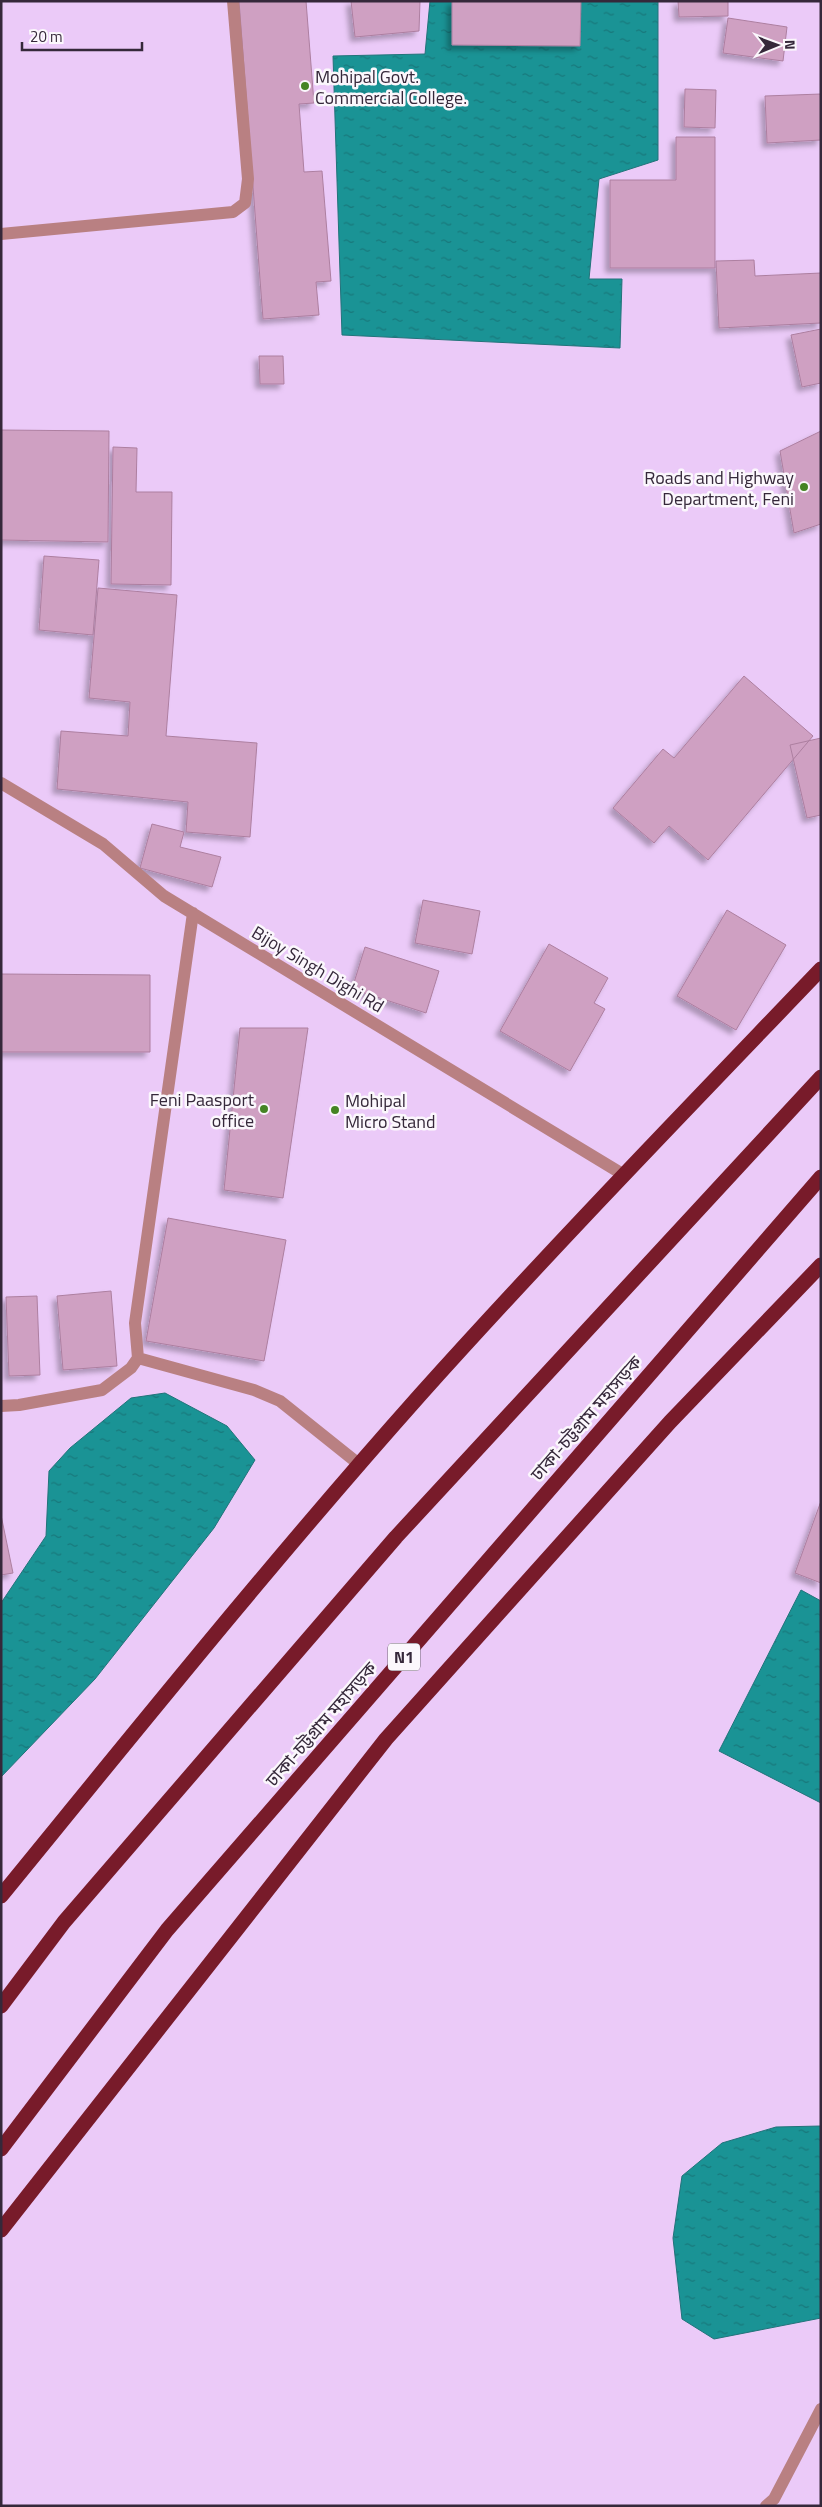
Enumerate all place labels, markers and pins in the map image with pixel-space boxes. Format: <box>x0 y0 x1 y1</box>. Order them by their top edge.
place label: Mohipal Govt. Commercial College. <box>315 63 467 111</box>
marker: Mohipal Govt. Commercial College. <box>299 80 311 92</box>
place label: Roads and Highway Department, Feni <box>644 464 794 512</box>
marker: Roads and Highway Department, Feni <box>798 481 810 493</box>
place label: Feni Paasport office <box>150 1086 255 1134</box>
place label: Mohipal Micro Stand <box>345 1087 436 1135</box>
marker: Feni Paasport office <box>258 1103 270 1115</box>
marker: Mohipal Micro Stand <box>329 1104 341 1116</box>

